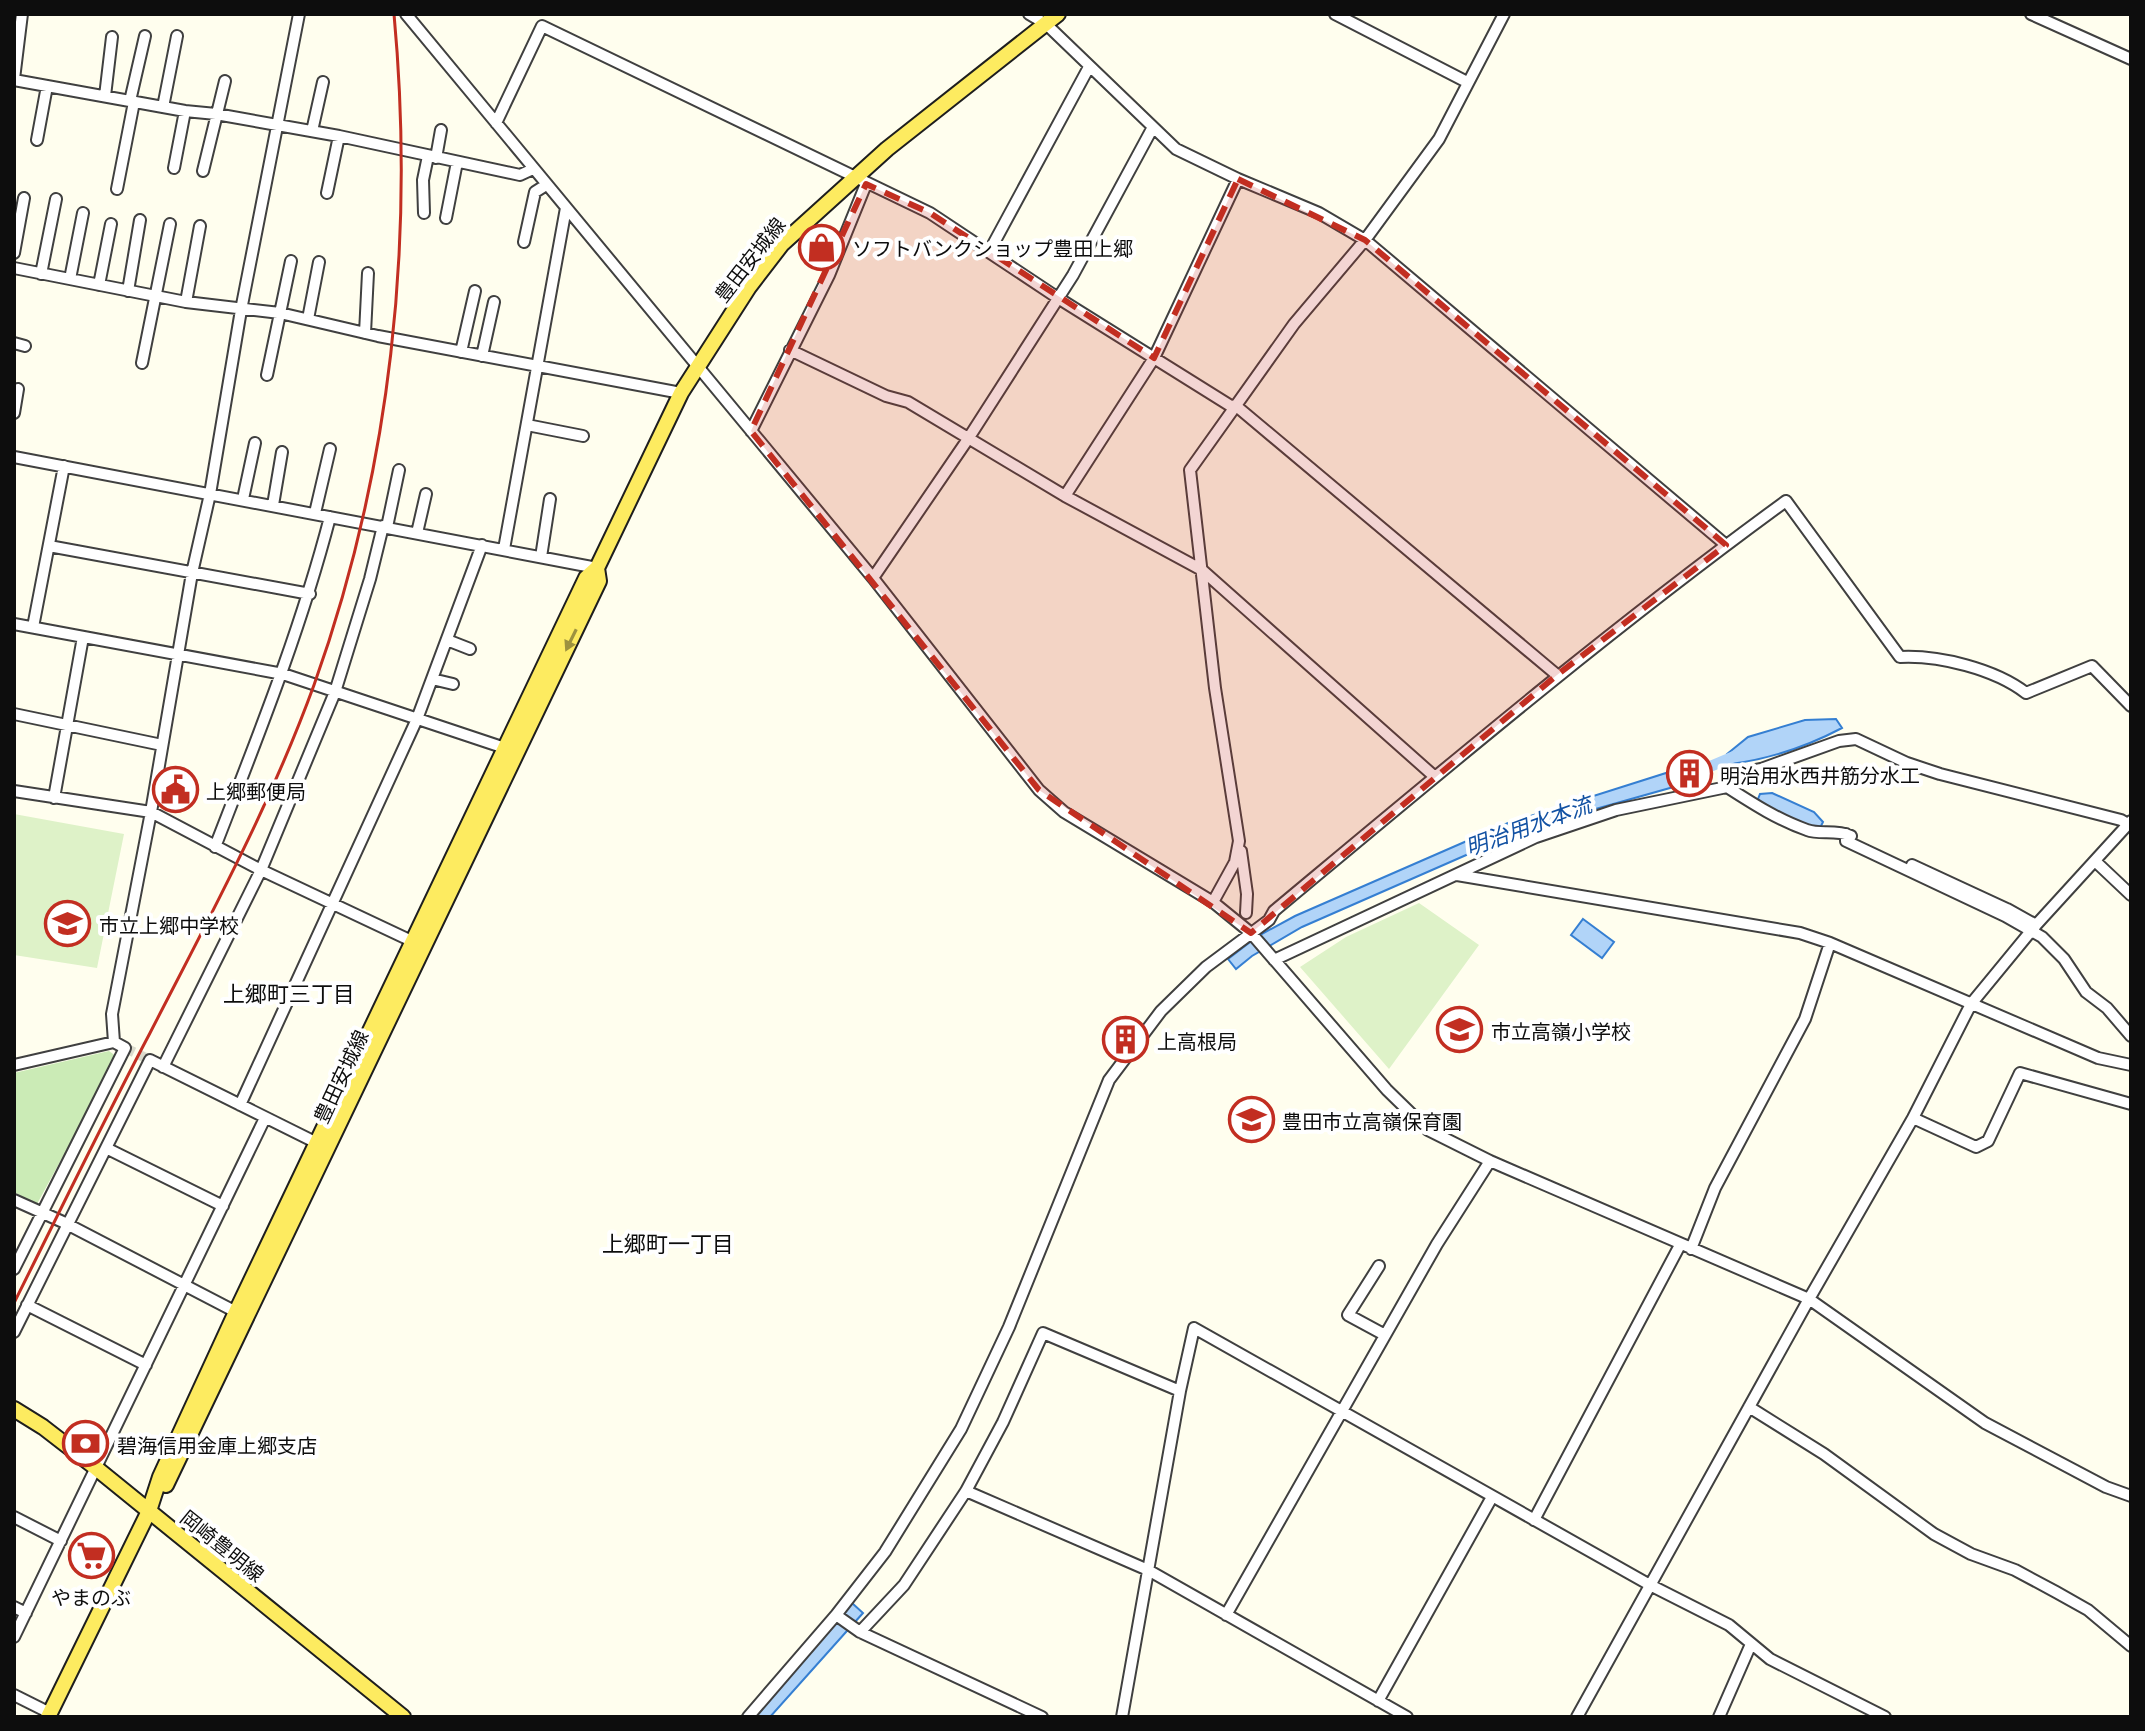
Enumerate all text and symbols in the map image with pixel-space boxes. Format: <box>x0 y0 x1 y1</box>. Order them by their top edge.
street label: 豊田安城線 <box>708 211 790 307</box>
shop icon: ソフトバンクショップ豊田上郷 <box>797 223 845 271</box>
place label: ソフトバンクショップ豊田上郷 <box>852 234 1133 261</box>
one-way arrow <box>564 628 578 651</box>
building icon: 明治用水西井筋分水工 <box>1665 750 1713 798</box>
place label: 明治用水西井筋分水工 <box>1720 761 1920 788</box>
public building icon: 上郷郵便局 <box>151 766 199 814</box>
place label: 上郷郵便局 <box>206 777 306 804</box>
water label: 明治用水本流 <box>1461 787 1598 862</box>
school or university icon: 市立上郷中学校 <box>44 900 92 948</box>
place label: 市立上郷中学校 <box>99 911 239 938</box>
district label: 上郷町三丁目 <box>223 978 355 1008</box>
school or university icon: 市立高嶺小学校 <box>1436 1006 1484 1054</box>
building icon: 上高根局 <box>1102 1016 1150 1064</box>
place label: 市立高嶺小学校 <box>1491 1017 1631 1044</box>
street label: 豊田安城線 <box>307 1025 373 1127</box>
place label: 上高根局 <box>1157 1027 1237 1054</box>
school or university icon: 豊田市立高嶺保育園 <box>1227 1096 1275 1144</box>
place label: 豊田市立高嶺保育園 <box>1282 1107 1462 1134</box>
district label: 上郷町一丁目 <box>602 1228 734 1258</box>
bank icon: 碧海信用金庫上郷支店 <box>62 1420 110 1468</box>
place label: 碧海信用金庫上郷支店 <box>117 1431 317 1458</box>
street label: 岡崎豊明線 <box>176 1503 270 1587</box>
supermarket icon: やまのぶ <box>67 1532 115 1580</box>
place label: やまのぶ <box>51 1583 131 1610</box>

